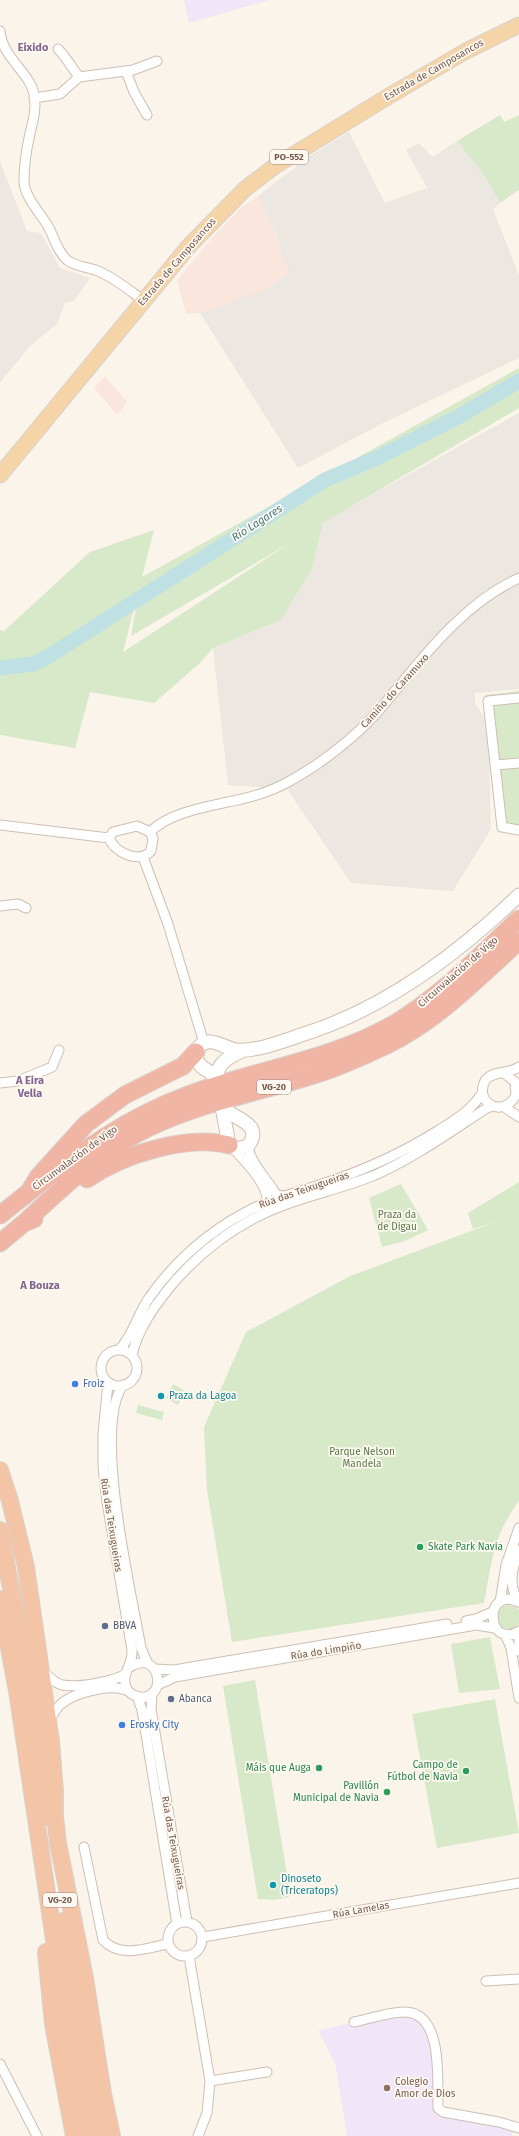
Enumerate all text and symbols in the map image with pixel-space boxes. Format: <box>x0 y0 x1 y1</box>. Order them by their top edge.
street label: Estrada de Camposancos <box>382 36 486 103</box>
district label: Eixido <box>18 41 49 54</box>
road number: PO-552 <box>270 150 308 164</box>
street label: Estrada de Camposancos <box>135 215 219 309</box>
water label: Río Lagares <box>229 502 285 544</box>
street label: Camiño do Caramuxo <box>358 651 432 731</box>
street label: Circunvalación de Vigo <box>416 934 501 1010</box>
district label: A Eira Vella <box>15 1074 44 1100</box>
road number: VG-20 <box>257 1080 291 1094</box>
street label: Circunvalación de Vigo <box>30 1123 120 1193</box>
street label: Rúa das Teixugueiras <box>257 1168 351 1211</box>
park label: Praza da de Digau <box>377 1209 417 1233</box>
district label: A Bouza <box>19 1279 60 1292</box>
place label: Froiz <box>83 1378 105 1390</box>
marker: Froiz <box>70 1379 80 1389</box>
place label: Praza da Lagoa <box>169 1390 236 1402</box>
marker: Praza da Lagoa <box>156 1391 166 1401</box>
park label: Parque Nelson Mandela <box>329 1446 395 1470</box>
street label: Rúa das Teixugueiras <box>98 1477 125 1573</box>
place label: Skate Park Navia <box>428 1541 503 1553</box>
marker: Skate Park Navia <box>415 1542 425 1552</box>
place label: BBVA <box>113 1620 136 1632</box>
marker: BBVA <box>100 1621 110 1631</box>
street label: Rúa do Limpiño <box>290 1638 362 1663</box>
place label: Abanca <box>179 1693 212 1705</box>
marker: Abanca <box>166 1694 176 1704</box>
place label: Erosky City <box>130 1719 179 1731</box>
marker: Erosky City <box>117 1720 127 1730</box>
place label: Campo de Fútbol de Navia <box>387 1759 458 1783</box>
place label: Máis que Auga <box>246 1762 311 1774</box>
marker: Máis que Auga <box>314 1763 324 1773</box>
marker: Campo de Fútbol de Navia <box>461 1766 471 1776</box>
place label: Pavillón Municipal de Navia <box>293 1780 379 1804</box>
marker: Pavillón Municipal de Navia <box>382 1787 392 1797</box>
street label: Rúa das Teixugueiras <box>159 1795 188 1891</box>
place label: Dinoseto (Triceratops) <box>281 1873 338 1897</box>
marker: Dinoseto (Triceratops) <box>268 1880 278 1890</box>
road number: VG-20 <box>43 1893 77 1907</box>
street label: Rúa Lamelas <box>332 1898 391 1921</box>
place label: Colegio Amor de Dios <box>395 2076 456 2100</box>
marker: Colegio Amor de Dios <box>382 2083 392 2093</box>

